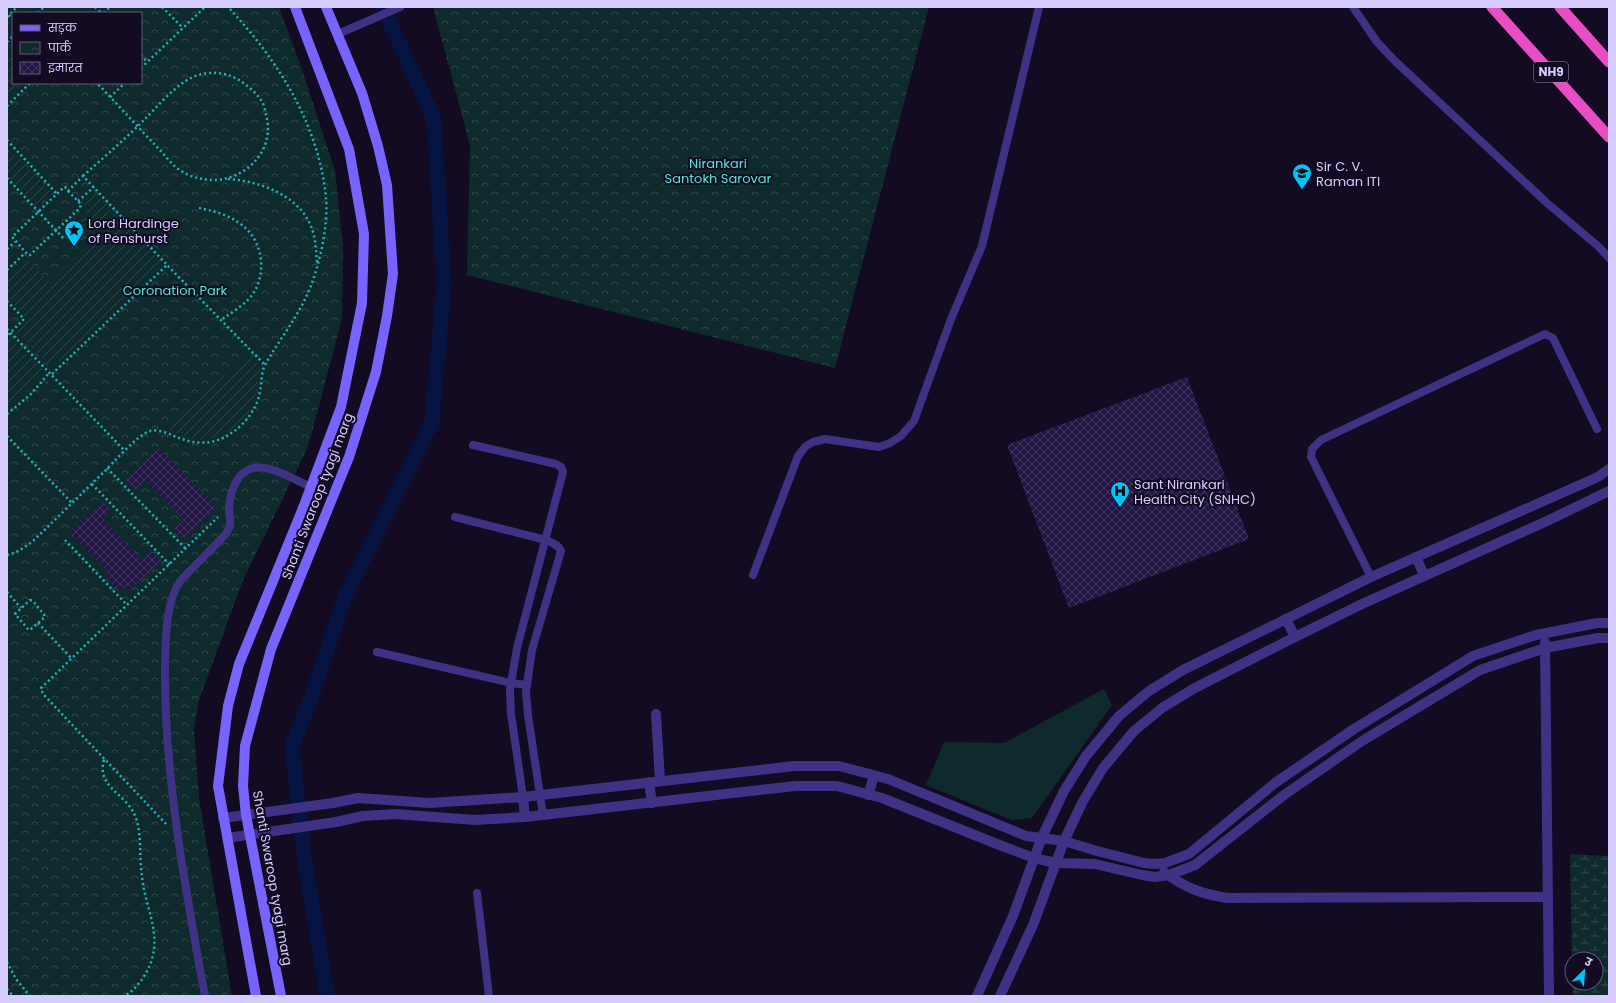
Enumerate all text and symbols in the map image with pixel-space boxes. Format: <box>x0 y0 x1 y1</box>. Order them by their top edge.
legend <box>12 12 142 84</box>
text: सड़क <box>47 19 78 36</box>
text: पार्क <box>47 39 72 56</box>
text: इमारत <box>47 59 83 76</box>
road number: NH9 <box>1534 62 1568 82</box>
park label: Nirankari Santokh Sarovar <box>665 154 772 188</box>
place label: Sir C. V. Raman ITI <box>1316 157 1380 191</box>
school or university icon: Sir C. V. Raman ITI <box>1291 162 1313 190</box>
place label: Lord Hardinge of Penshurst <box>88 214 179 248</box>
place icon: Lord Hardinge of Penshurst <box>63 219 85 247</box>
park label: Coronation Park <box>123 281 228 300</box>
street label: Shanti Swaroop tyagi marg <box>277 410 358 582</box>
place label: Sant Nirankari Health City (SNHC) <box>1134 475 1256 509</box>
hospital icon: Sant Nirankari Health City (SNHC) <box>1109 480 1131 508</box>
street label: Shanti Swaroop tyagi marg <box>248 789 297 967</box>
north arrow <box>1564 951 1604 991</box>
text: उ <box>1581 953 1595 971</box>

